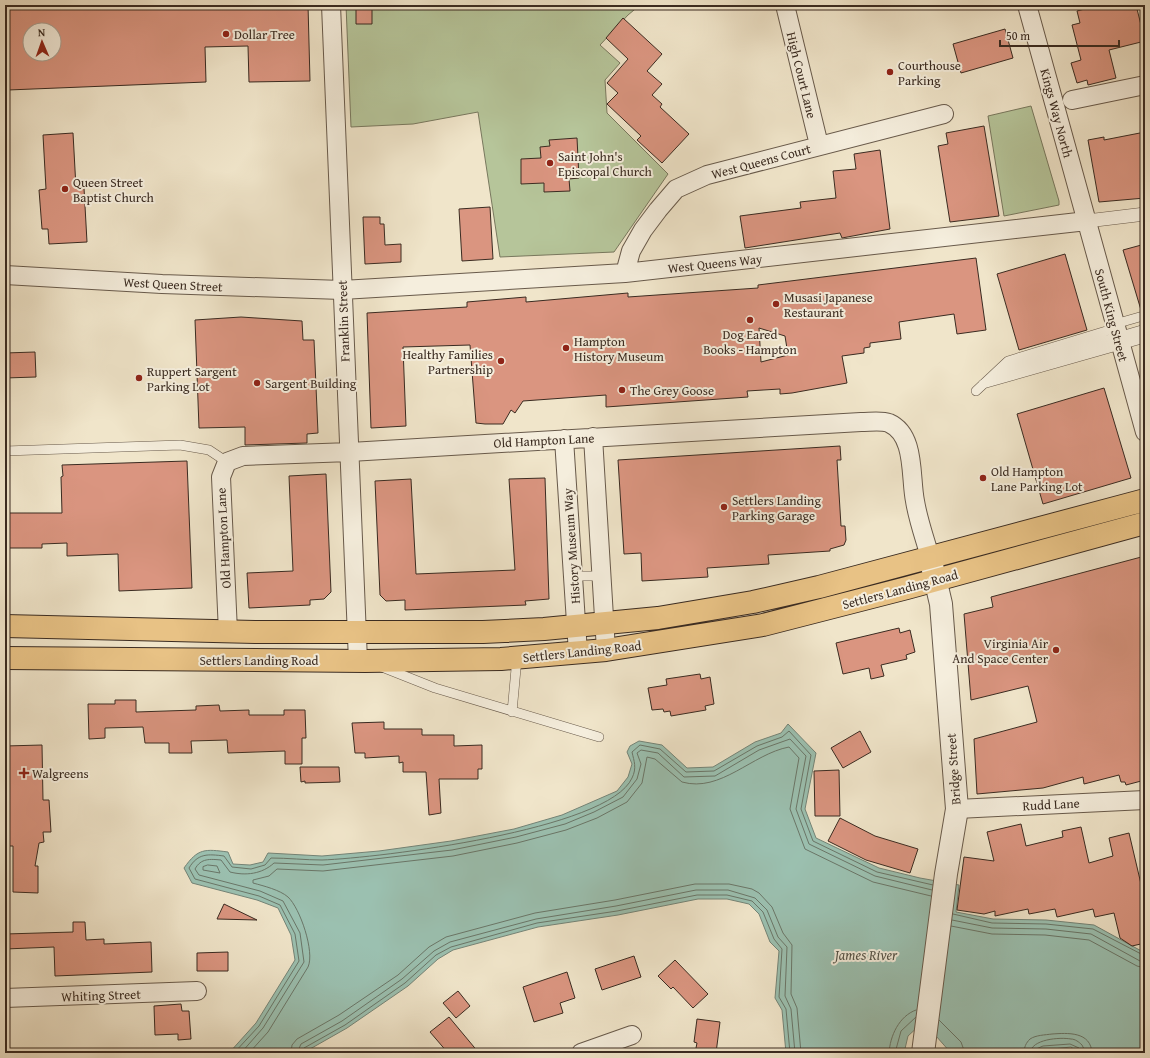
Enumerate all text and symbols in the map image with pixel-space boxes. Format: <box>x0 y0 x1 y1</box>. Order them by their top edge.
north arrow <box>22 22 62 62</box>
scale bar <box>1000 22 1119 48</box>
text: N <box>38 24 46 40</box>
place label: Dollar Tree <box>234 25 295 44</box>
text: 50 m <box>1006 27 1030 44</box>
marker: Dollar Tree <box>221 29 231 39</box>
street label: High Court Lane <box>782 30 821 120</box>
place label: Courthouse Parking <box>898 56 961 90</box>
street label: Kings Way North <box>1035 66 1078 160</box>
marker: Courthouse Parking <box>885 67 895 77</box>
street label: West Queens Court <box>709 139 813 184</box>
place label: Saint John's Episcopal Church <box>558 147 653 181</box>
marker: Saint John's Episcopal Church <box>545 158 555 168</box>
place label: Queen Street Baptist Church <box>73 173 155 207</box>
marker: Queen Street Baptist Church <box>60 184 70 194</box>
street label: West Queens Way <box>667 249 764 278</box>
street label: South King Street <box>1090 266 1133 364</box>
street label: West Queen Street <box>123 272 224 297</box>
street label: Franklin Street <box>333 279 354 362</box>
place label: Musasi Japanese Restaurant <box>784 288 873 322</box>
marker: Musasi Japanese Restaurant <box>771 299 781 309</box>
marker: Dog Eared Books - Hampton <box>745 315 755 325</box>
place label: Dog Eared Books - Hampton <box>703 325 797 359</box>
place label: Hampton History Museum <box>574 332 664 366</box>
marker: Hampton History Museum <box>561 343 571 353</box>
place label: Healthy Families Partnership <box>402 345 493 379</box>
marker: Healthy Families Partnership <box>496 356 506 366</box>
place label: Ruppert Sargent Parking Lot <box>147 362 237 396</box>
marker: Ruppert Sargent Parking Lot <box>134 373 144 383</box>
place label: Sargent Building <box>265 374 357 393</box>
marker: Sargent Building <box>252 378 262 388</box>
place label: The Grey Goose <box>630 381 714 400</box>
marker: The Grey Goose <box>617 385 627 395</box>
street label: Old Hampton Lane <box>493 428 595 453</box>
place label: Old Hampton Lane Parking Lot <box>991 462 1083 496</box>
marker: Old Hampton Lane Parking Lot <box>978 473 988 483</box>
street label: Old Hampton Lane <box>211 487 236 589</box>
street label: History Museum Way <box>558 487 585 604</box>
place label: Settlers Landing Parking Garage <box>732 491 821 525</box>
marker: Settlers Landing Parking Garage <box>719 502 729 512</box>
street label: Settlers Landing Road <box>840 565 960 614</box>
place label: Virginia Air And Space Center <box>952 634 1049 668</box>
street label: Settlers Landing Road <box>522 636 642 667</box>
marker: Virginia Air And Space Center <box>1051 645 1061 655</box>
street label: Settlers Landing Road <box>200 651 319 670</box>
street label: Bridge Street <box>941 732 965 805</box>
place label: Walgreens <box>32 764 89 783</box>
marker: Walgreens <box>19 768 29 778</box>
street label: Rudd Lane <box>1022 794 1080 815</box>
water label: James River <box>833 945 898 965</box>
street label: Whiting Street <box>61 985 142 1006</box>

